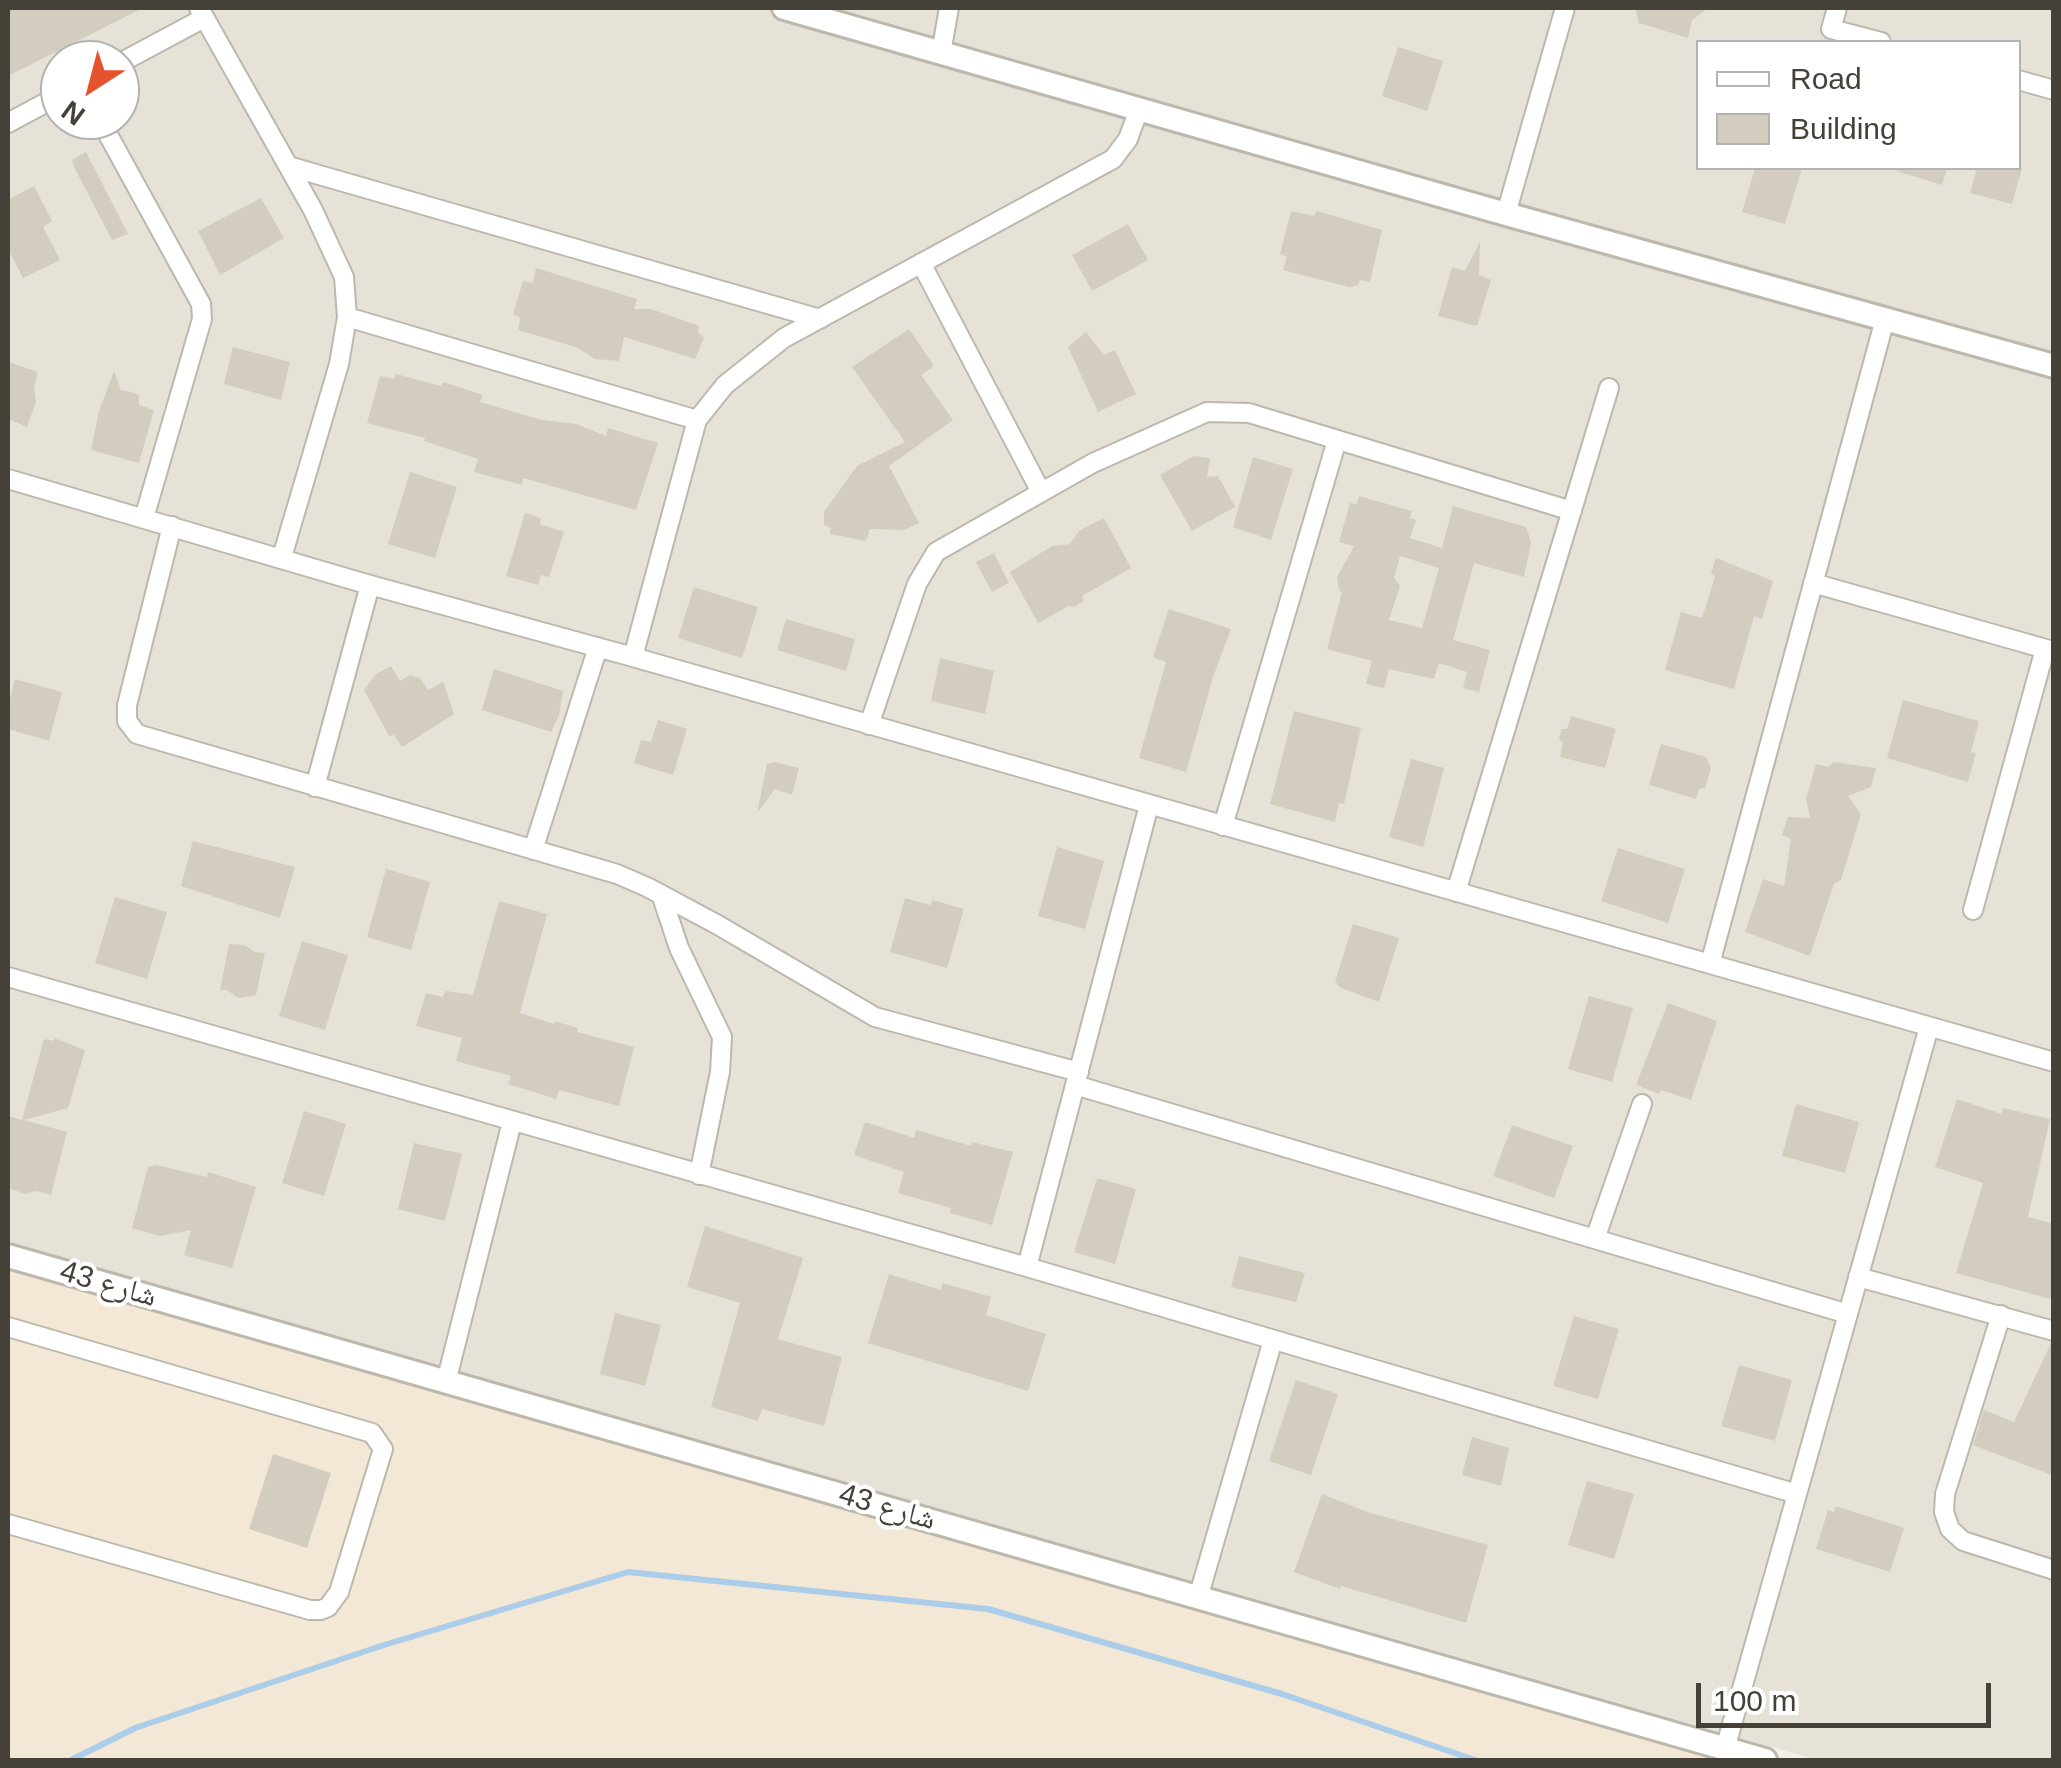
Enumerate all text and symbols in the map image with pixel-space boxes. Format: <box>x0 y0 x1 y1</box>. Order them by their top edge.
north arrow <box>40 40 140 140</box>
legend <box>1696 40 2021 170</box>
text: Road <box>1790 62 1862 95</box>
text: N <box>56 95 91 132</box>
text: Building <box>1790 112 1897 145</box>
street label: شارع 43 <box>56 1254 160 1316</box>
street label: شارع 43 <box>835 1477 939 1539</box>
scale bar <box>1701 1663 1996 1725</box>
text: 100 m <box>1713 1684 1796 1717</box>

